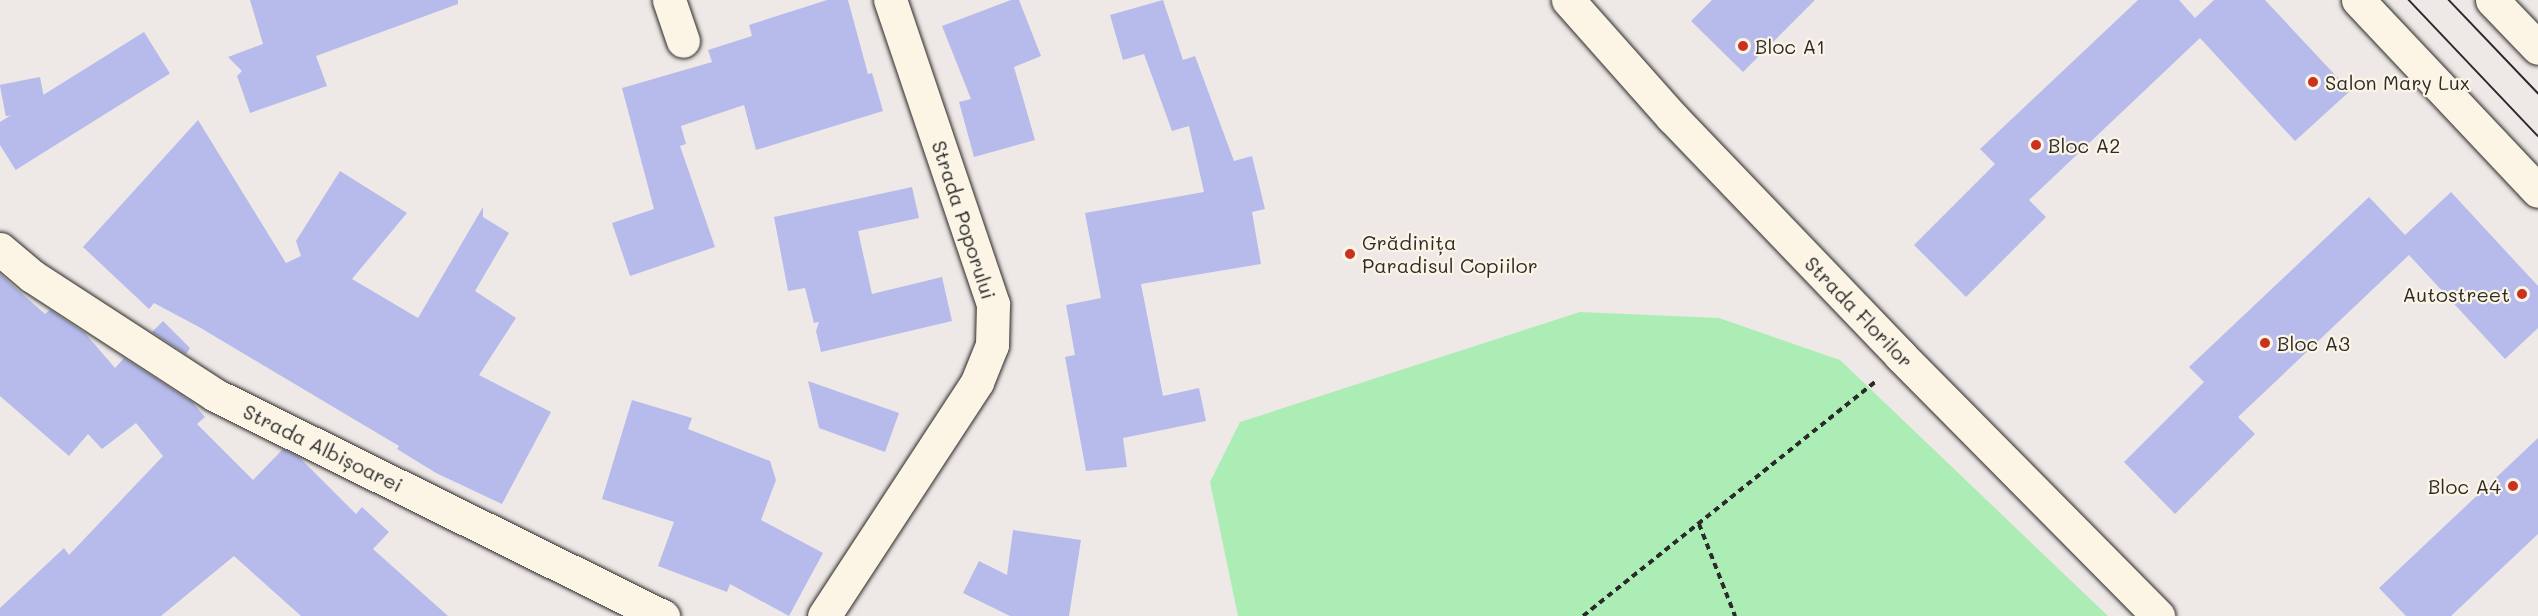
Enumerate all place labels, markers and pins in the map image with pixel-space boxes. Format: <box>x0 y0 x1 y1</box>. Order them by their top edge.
place label: Bloc A1 <box>1755 34 1825 58</box>
marker: Bloc A1 <box>1736 39 1750 53</box>
place label: Salon Mary Lux <box>2325 70 2470 94</box>
marker: Salon Mary Lux <box>2306 75 2320 89</box>
place label: Bloc A2 <box>2048 133 2120 157</box>
marker: Bloc A2 <box>2029 138 2043 152</box>
place label: Grădinița Paradisul Copiilor <box>1362 231 1538 278</box>
marker: Grădinița Paradisul Copiilor <box>1343 247 1357 261</box>
place label: Autostreet <box>2402 282 2510 306</box>
marker: Autostreet <box>2515 287 2529 301</box>
place label: Bloc A3 <box>2277 331 2350 355</box>
marker: Bloc A3 <box>2258 336 2272 350</box>
place label: Bloc A4 <box>2428 474 2501 498</box>
marker: Bloc A4 <box>2506 479 2520 493</box>

